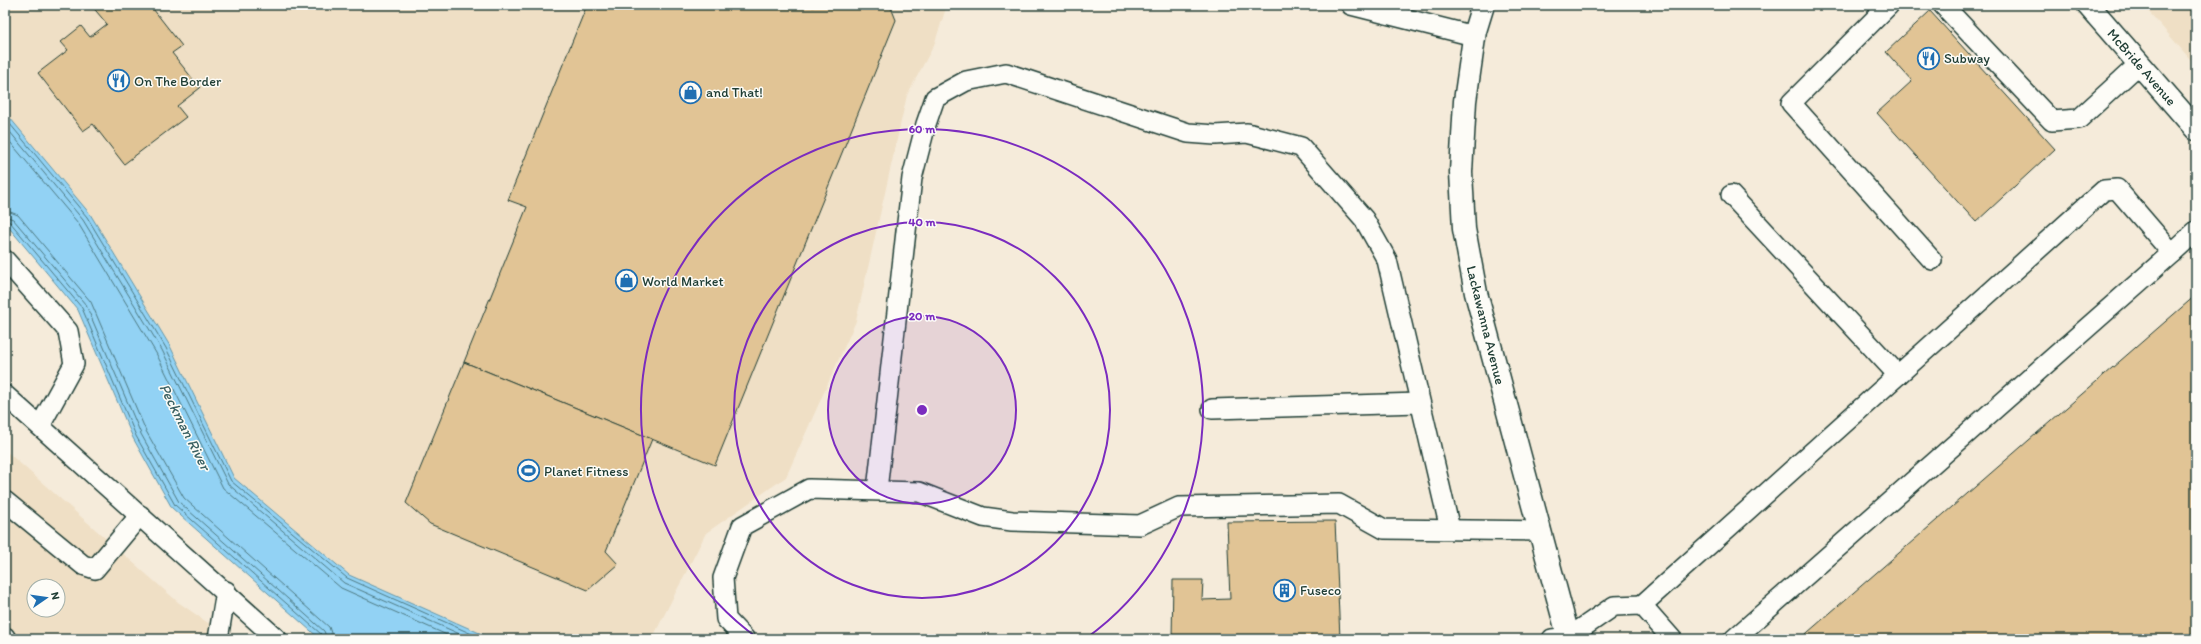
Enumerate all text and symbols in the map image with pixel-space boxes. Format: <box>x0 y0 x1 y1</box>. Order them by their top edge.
street label: McBride Avenue <box>2104 25 2180 110</box>
restaurant icon: Subway <box>1915 45 1941 71</box>
place label: Subway <box>1944 50 1990 67</box>
restaurant icon: On The Border <box>106 68 132 94</box>
place label: On The Border <box>134 73 222 90</box>
shop icon: and That! <box>677 79 703 105</box>
place label: and That! <box>706 84 763 101</box>
text: 60 m <box>909 122 936 136</box>
text: 40 m <box>908 215 937 229</box>
street label: Lackawanna Avenue <box>1463 264 1509 387</box>
shop icon: World Market <box>614 268 640 294</box>
place label: World Market <box>642 273 724 290</box>
text: 20 m <box>909 309 936 323</box>
water label: Peckman River <box>155 381 215 475</box>
centre of rings <box>915 403 929 417</box>
sports icon: Planet Fitness <box>516 458 542 484</box>
place label: Planet Fitness <box>544 463 628 480</box>
building icon: Fuseco <box>1271 577 1297 603</box>
north arrow <box>26 578 66 618</box>
place label: Fuseco <box>1300 582 1341 599</box>
text: N <box>48 591 62 601</box>

